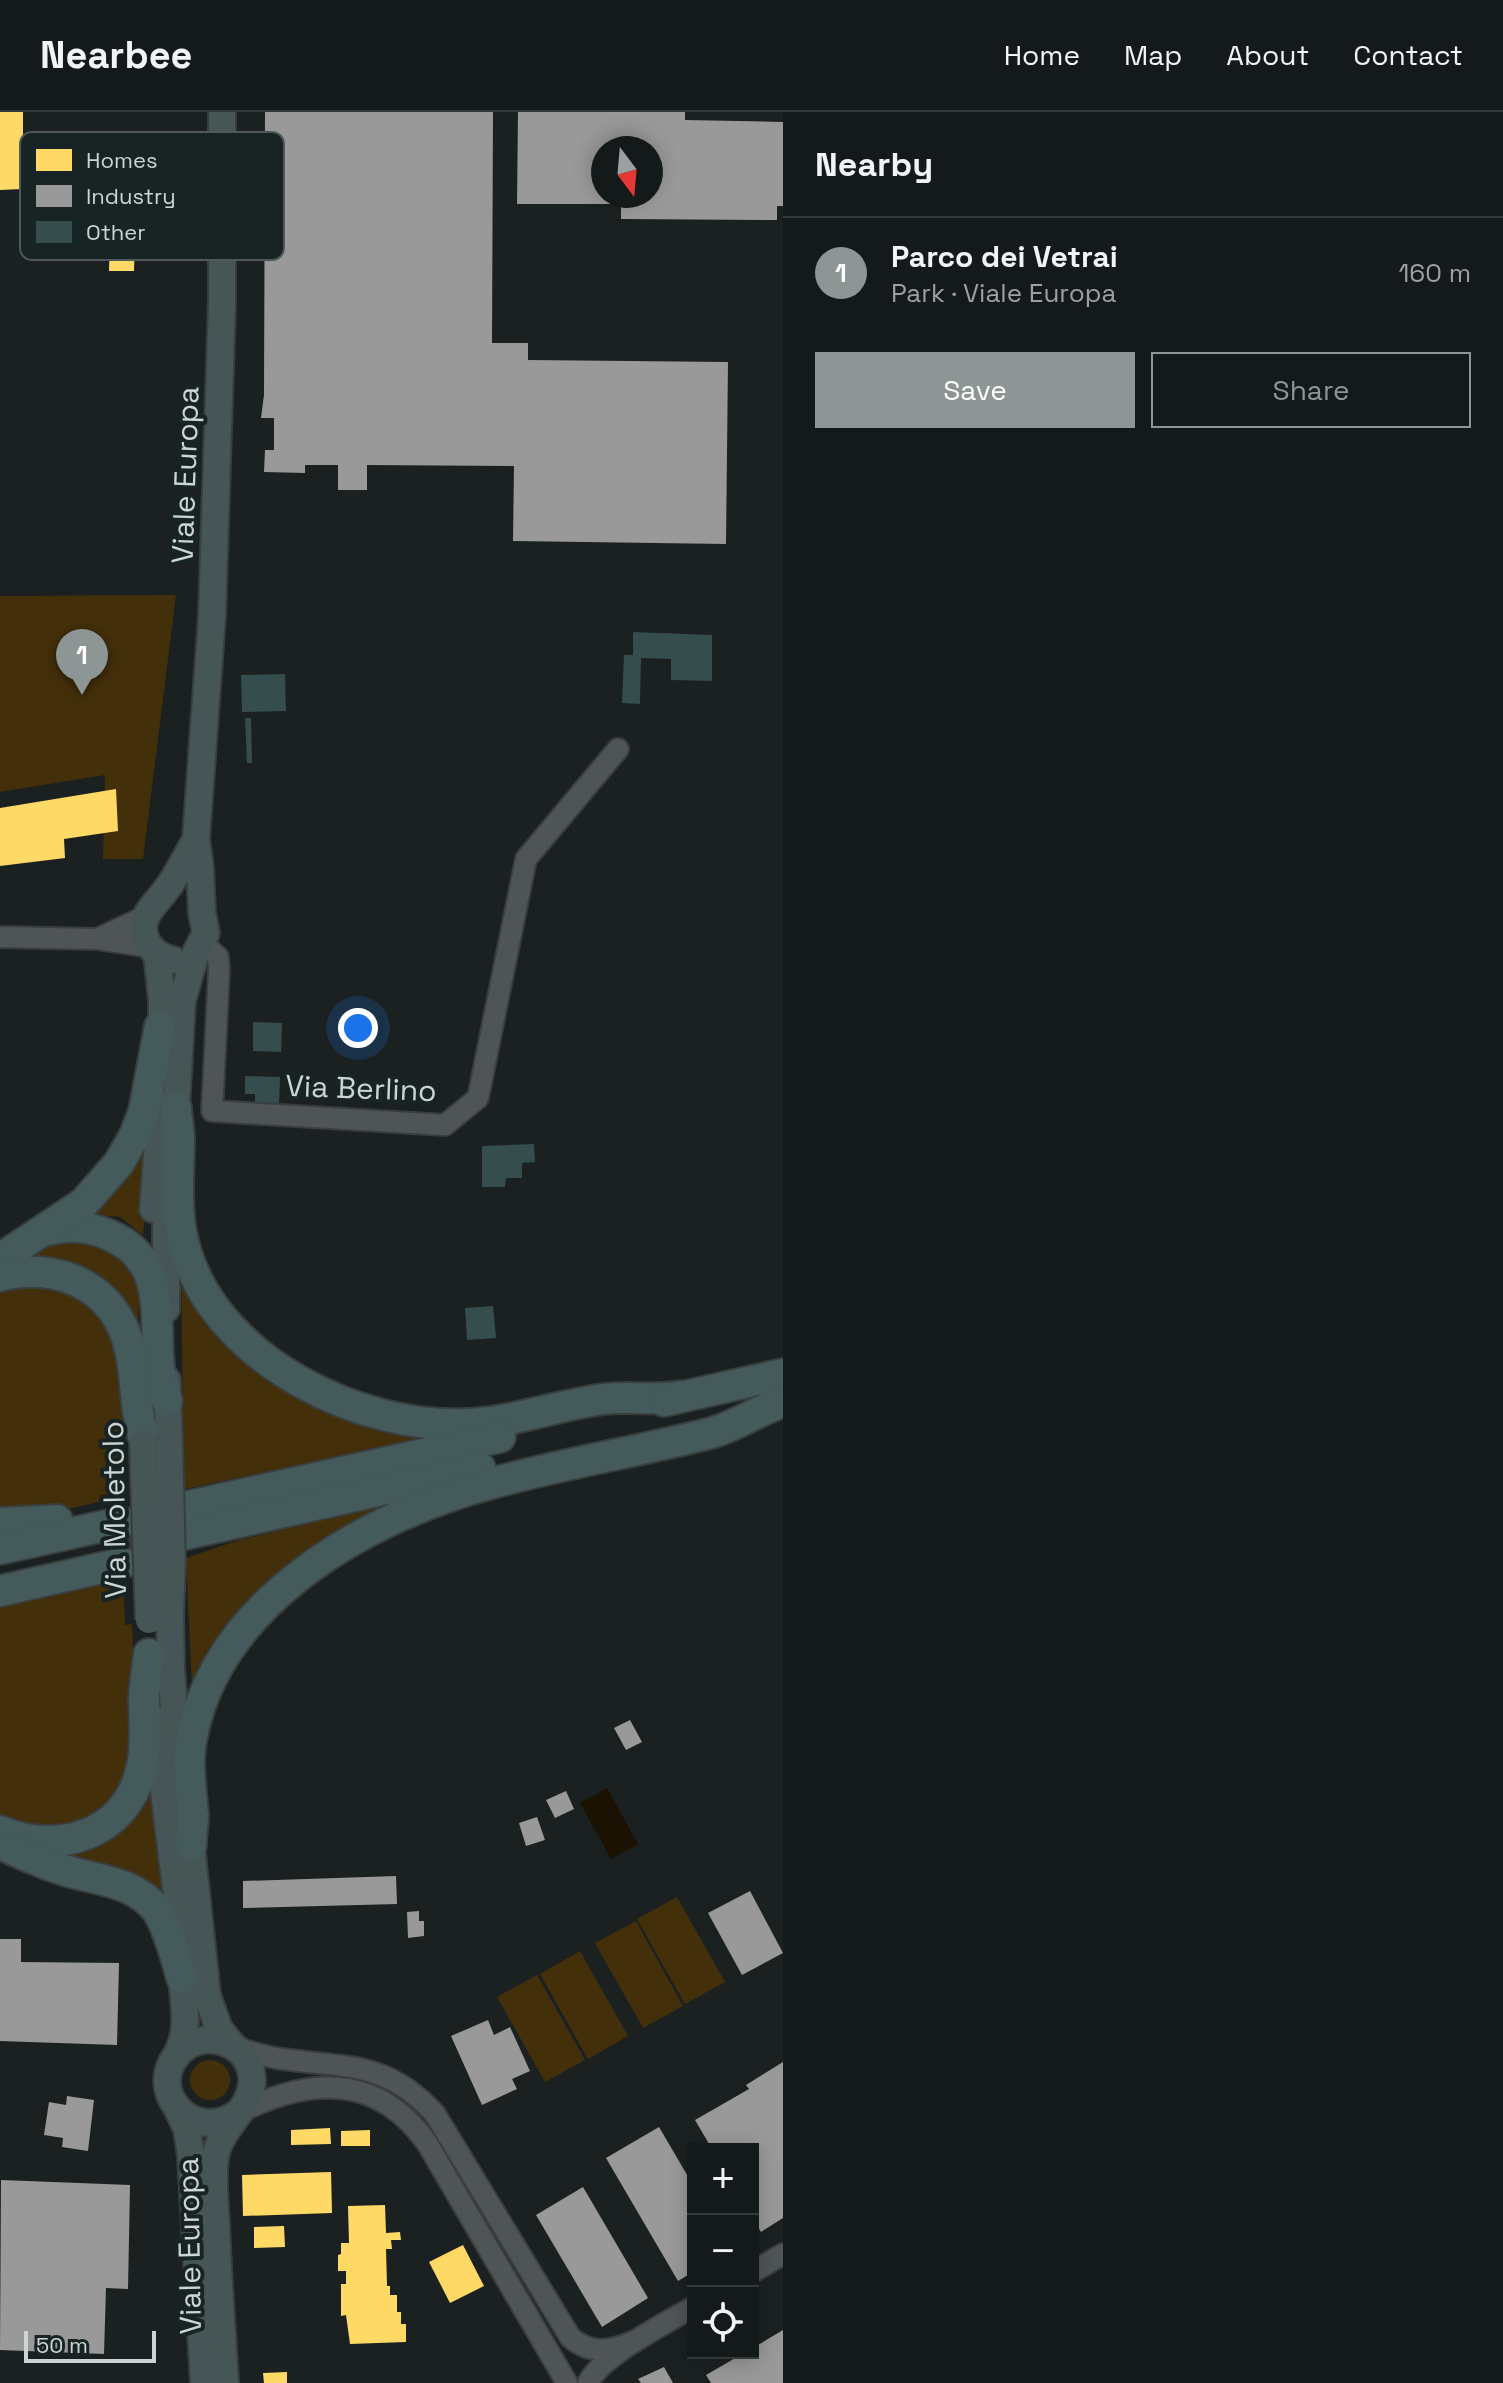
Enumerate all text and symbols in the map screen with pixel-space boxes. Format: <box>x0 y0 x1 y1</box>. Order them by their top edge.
text: Nearbee <box>40 31 193 79</box>
text: Home <box>1004 37 1080 73</box>
text: Map <box>1124 37 1182 73</box>
text: About <box>1226 37 1309 73</box>
text: Contact <box>1353 37 1463 73</box>
legend <box>20 132 284 260</box>
north arrow <box>591 136 663 208</box>
text: Nearby <box>815 143 933 186</box>
text: Homes <box>86 146 158 174</box>
text: Industry <box>86 182 176 210</box>
text: Other <box>86 218 146 246</box>
text: Parco dei Vetrai <box>891 237 1118 276</box>
text: 1 <box>835 256 847 290</box>
text: 160 m <box>1399 256 1471 290</box>
text: Park · Viale Europa <box>891 276 1116 310</box>
button: Save <box>815 352 1135 428</box>
button: Share <box>1151 352 1471 428</box>
street label: Viale Europa <box>162 386 208 564</box>
pin: 1 <box>56 629 108 695</box>
your location <box>338 1008 378 1048</box>
street label: Via Berlino <box>285 1066 437 1110</box>
street label: Via Moletolo <box>93 1421 135 1599</box>
map controls <box>687 2143 759 2359</box>
button: + <box>687 2143 759 2215</box>
street label: Viale Europa <box>168 2157 210 2335</box>
button: − <box>687 2215 759 2287</box>
button: locate <box>687 2287 759 2359</box>
scale bar <box>24 2327 156 2363</box>
text: 50 m <box>36 2331 88 2359</box>

